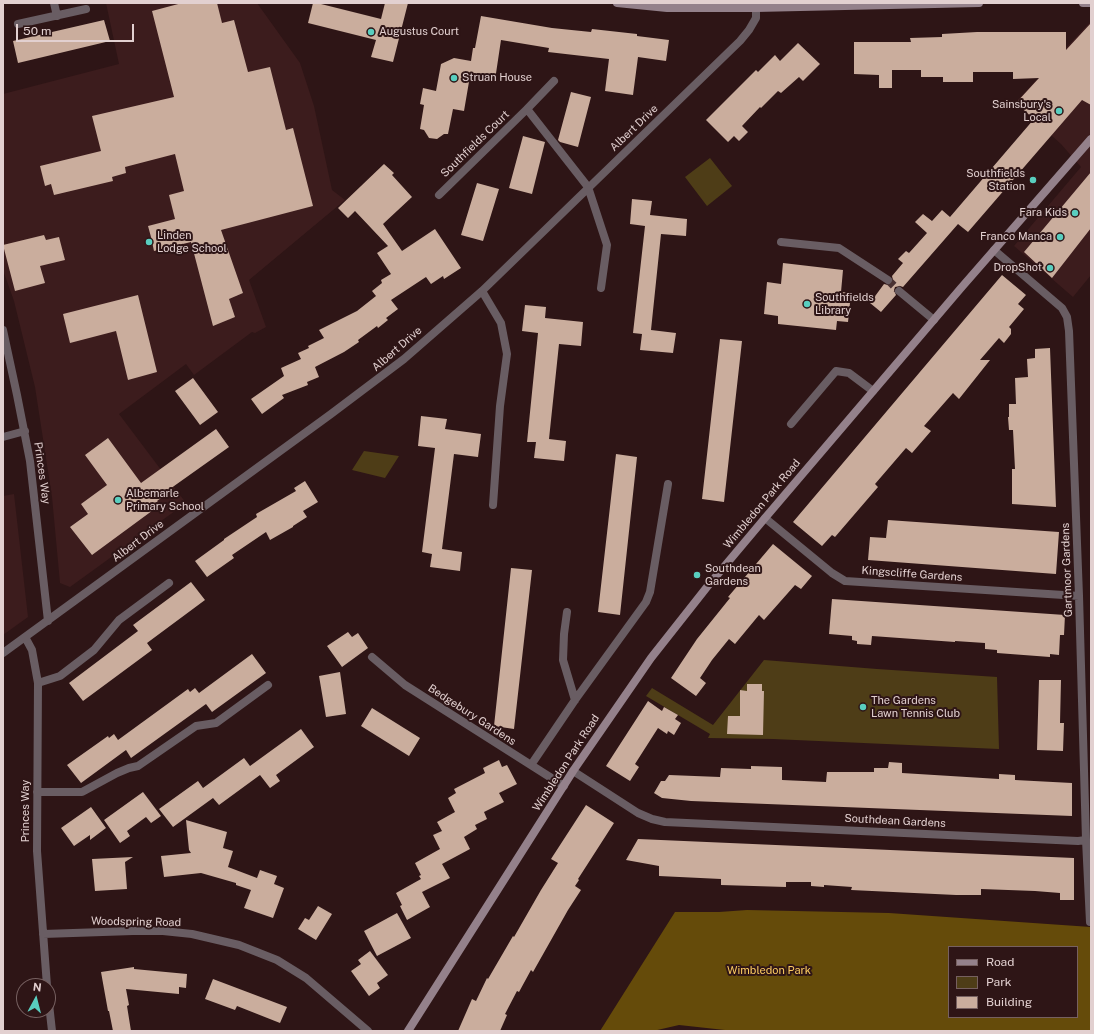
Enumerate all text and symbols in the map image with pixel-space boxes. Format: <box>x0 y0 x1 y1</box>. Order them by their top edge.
scale bar <box>18 16 136 42</box>
text: 50 m <box>23 24 51 38</box>
place label: Augustus Court <box>379 25 459 39</box>
marker: Augustus Court <box>366 27 376 37</box>
place label: Struan House <box>462 71 532 85</box>
marker: Struan House <box>449 73 459 83</box>
place label: Sainsbury's Local <box>992 98 1051 124</box>
street label: Albert Drive <box>607 102 661 154</box>
marker: Sainsbury's Local <box>1054 106 1064 116</box>
street label: Southfields Court <box>438 108 512 180</box>
place label: Southfields Station <box>966 167 1025 193</box>
marker: Southfields Station <box>1028 175 1038 185</box>
place label: Fara Kids <box>1019 206 1067 220</box>
marker: Fara Kids <box>1070 208 1080 218</box>
place label: Linden Lodge School <box>157 229 227 255</box>
place label: Franco Manca <box>980 230 1052 244</box>
marker: Franco Manca <box>1055 232 1065 242</box>
marker: Linden Lodge School <box>144 237 154 247</box>
place label: DropShot <box>993 261 1042 275</box>
marker: DropShot <box>1045 263 1055 273</box>
place label: Southfields Library <box>815 291 874 317</box>
marker: Southfields Library <box>802 299 812 309</box>
street label: Albert Drive <box>370 324 424 374</box>
street label: Princes Way <box>31 441 53 505</box>
street label: Wimbledon Park Road <box>721 457 803 551</box>
place label: Albemarle Primary School <box>126 487 204 513</box>
marker: Albemarle Primary School <box>113 495 123 505</box>
street label: Albert Drive <box>110 517 166 565</box>
street label: Gartmoor Gardens <box>1059 523 1075 617</box>
place label: Southdean Gardens <box>705 562 761 588</box>
street label: Kingscliffe Gardens <box>861 564 963 584</box>
marker: Southdean Gardens <box>692 570 702 580</box>
street label: Bedgebury Gardens <box>426 682 518 748</box>
place label: The Gardens Lawn Tennis Club <box>871 694 960 720</box>
marker: The Gardens Lawn Tennis Club <box>858 702 868 712</box>
street label: Wimbledon Park Road <box>530 712 602 814</box>
street label: Princes Way <box>19 780 33 842</box>
street label: Southdean Gardens <box>844 812 946 830</box>
street label: Woodspring Road <box>91 915 181 929</box>
legend <box>948 946 1078 1018</box>
text: Road <box>986 955 1014 969</box>
park label: Wimbledon Park <box>727 964 811 978</box>
text: Park <box>986 975 1012 989</box>
north arrow <box>16 978 56 1018</box>
text: N <box>32 981 42 994</box>
text: Building <box>986 995 1032 1009</box>

